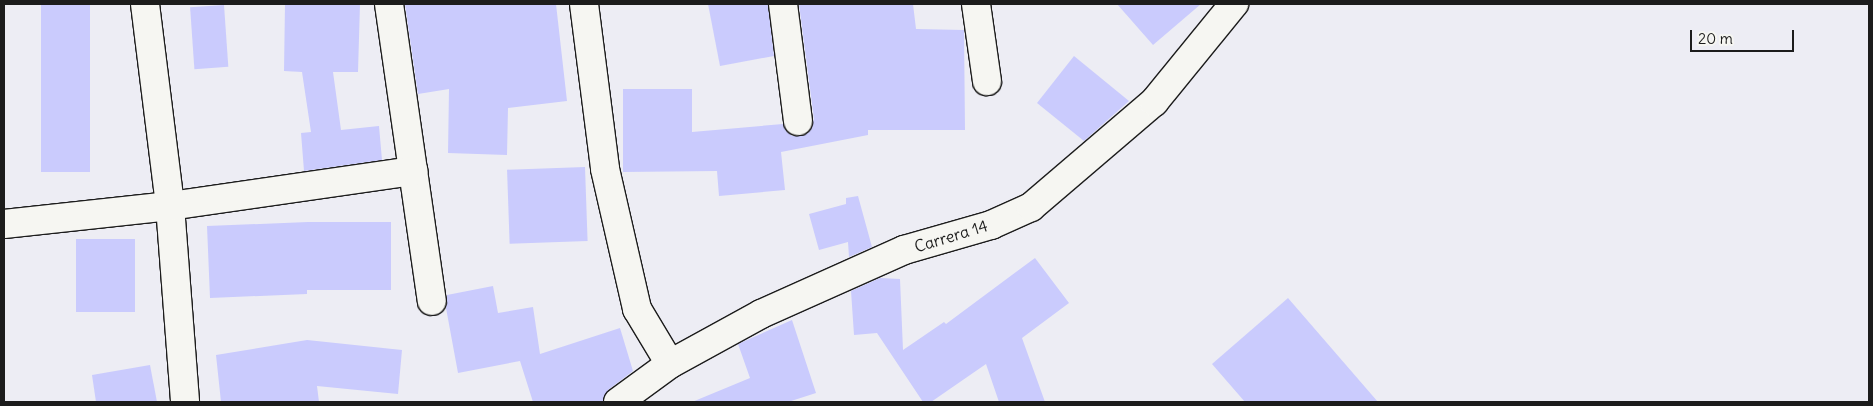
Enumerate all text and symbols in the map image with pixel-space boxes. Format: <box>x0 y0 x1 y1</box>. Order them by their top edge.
scale bar <box>1693 20 1797 52</box>
text: 20 m <box>1698 29 1733 48</box>
street label: Carrera 14 <box>912 216 990 256</box>

